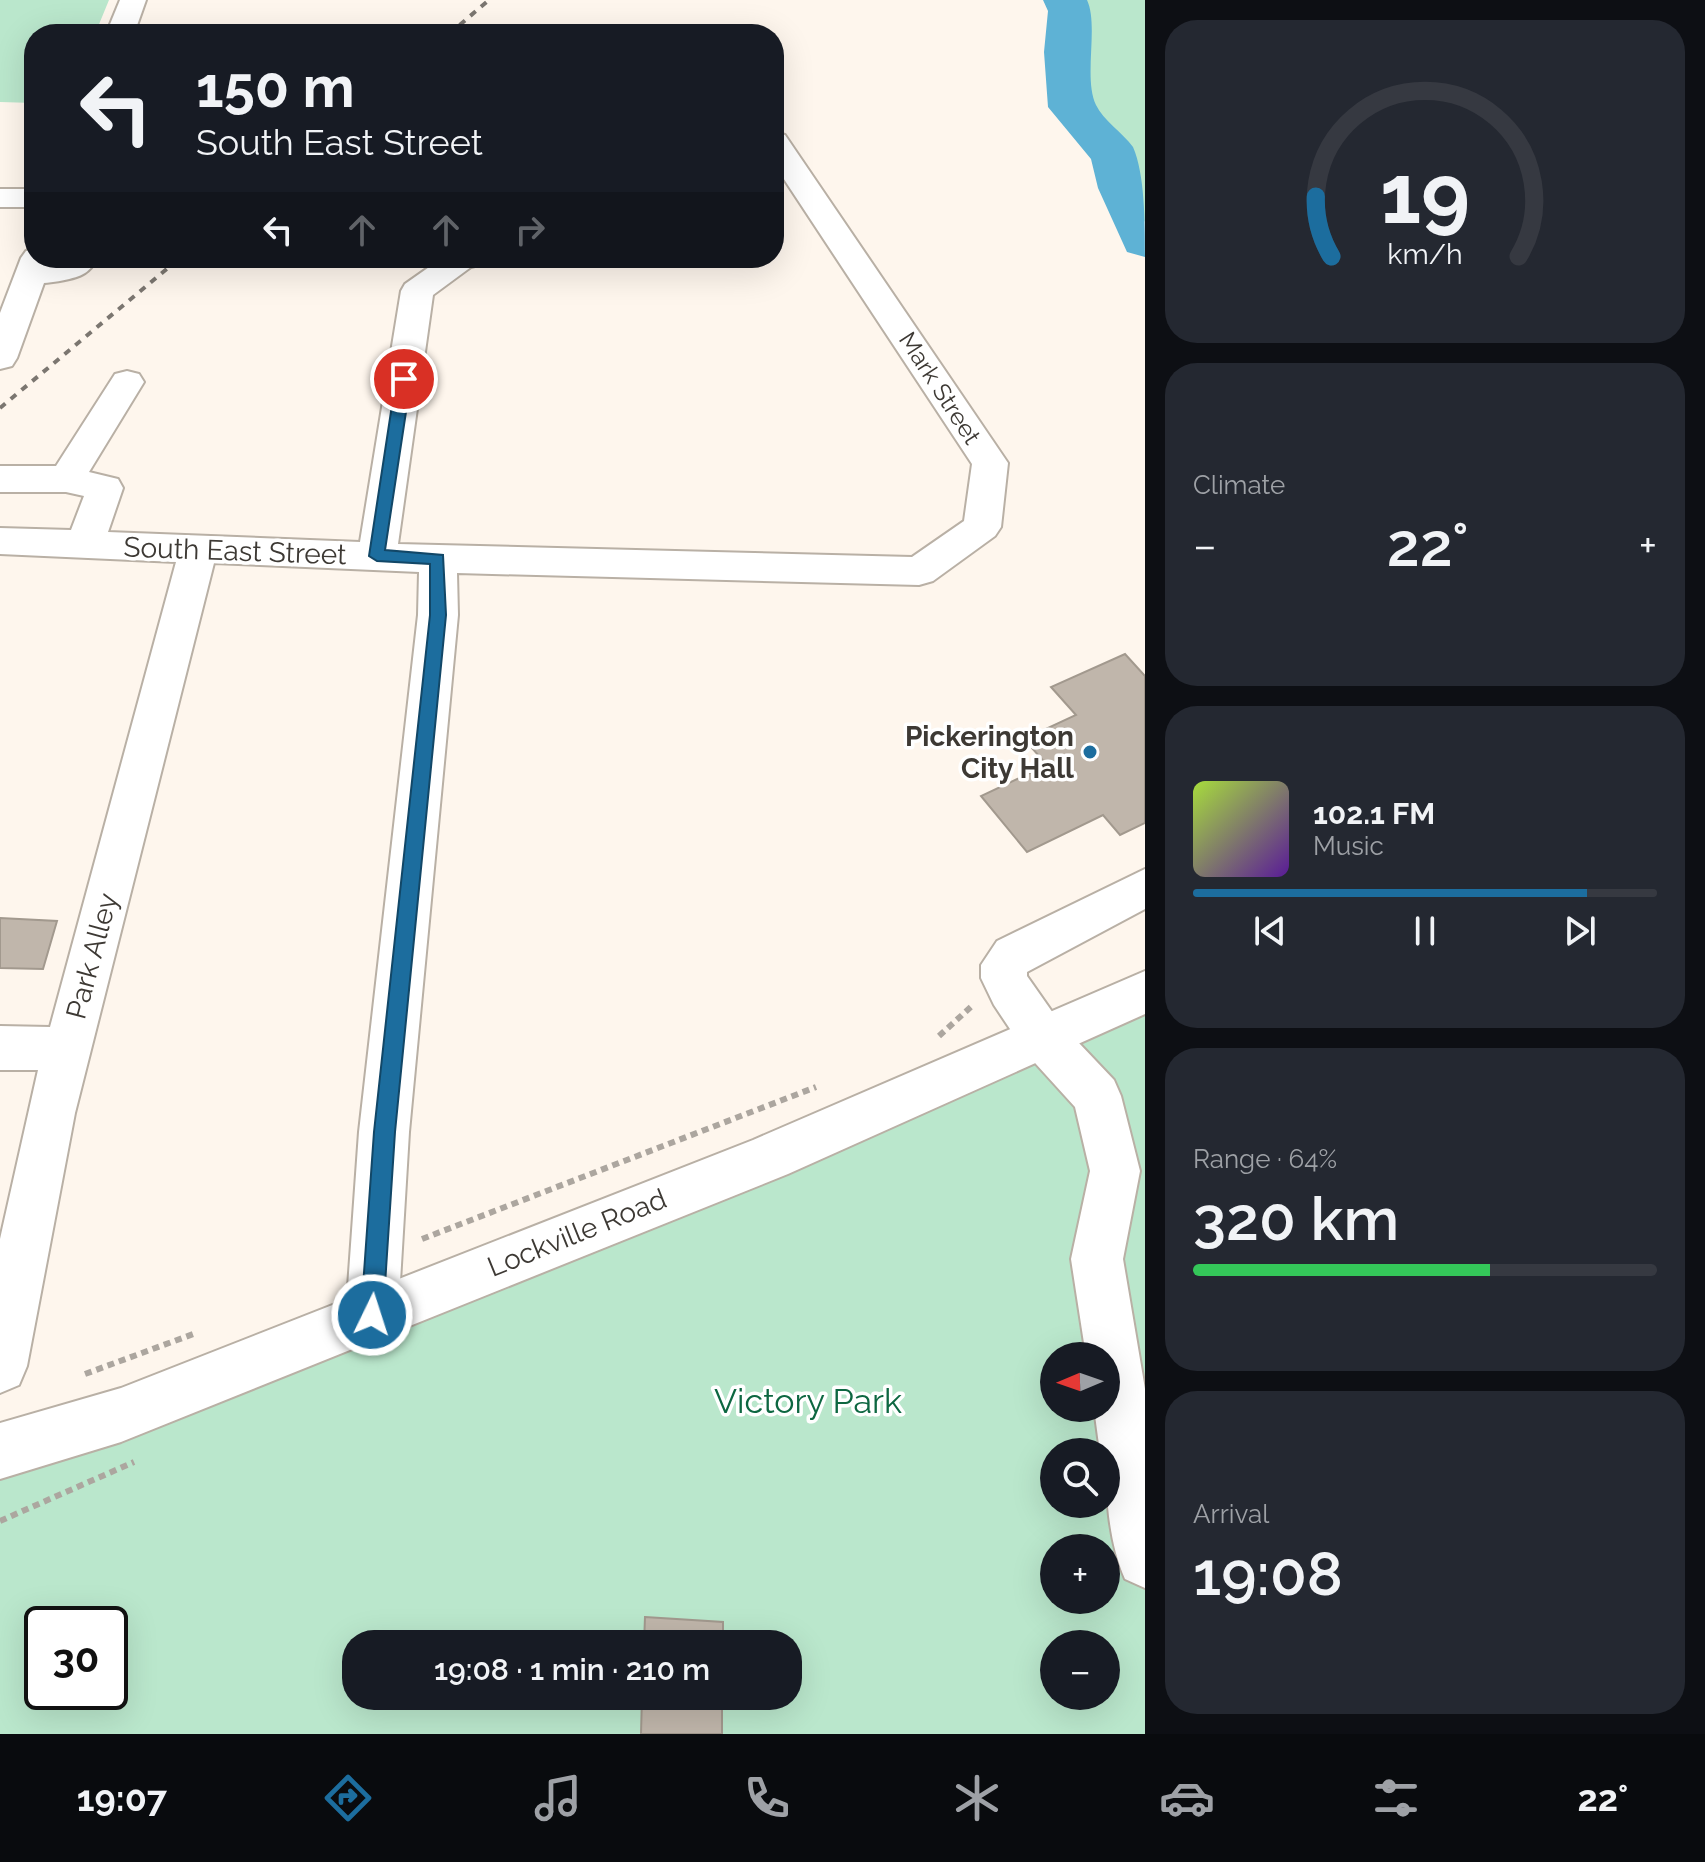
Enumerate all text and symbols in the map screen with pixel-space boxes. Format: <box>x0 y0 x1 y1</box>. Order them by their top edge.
text: 150 m <box>196 54 355 120</box>
icon: left <box>64 56 168 160</box>
text: South East Street <box>196 121 483 163</box>
text: 19 <box>1380 145 1470 242</box>
icon: left <box>256 208 300 252</box>
icon: ahead <box>340 208 384 252</box>
icon: ahead <box>424 208 468 252</box>
icon: right <box>508 208 552 252</box>
text: km/h <box>1387 238 1463 272</box>
street label: Mark Street <box>893 327 987 449</box>
pin <box>370 345 438 413</box>
icon: arrive <box>382 357 426 401</box>
text: Climate <box>1193 470 1285 500</box>
text: 22° <box>1387 510 1469 580</box>
text: − <box>1193 520 1217 571</box>
text: + <box>1639 520 1657 571</box>
street label: South East Street <box>123 531 348 571</box>
place label: Pickerington City Hall <box>905 720 1074 785</box>
marker: Pickerington City Hall <box>1081 743 1099 761</box>
text: 102.1 FM <box>1313 796 1435 831</box>
text: Music <box>1313 831 1384 861</box>
street label: Park Alley <box>59 890 125 1022</box>
icon: previous <box>1248 909 1292 953</box>
icon: pause <box>1403 909 1447 953</box>
icon: next <box>1558 909 1602 953</box>
text: Range · 64% <box>1193 1144 1337 1174</box>
street label: Lockville Road <box>483 1182 671 1284</box>
text: 320 km <box>1193 1184 1399 1254</box>
position arrow <box>330 1273 414 1357</box>
north arrow <box>1040 1342 1120 1422</box>
map controls <box>1040 1342 1120 1710</box>
park label: Victory Park <box>714 1381 902 1421</box>
button: search <box>1040 1438 1120 1518</box>
text: Arrival <box>1193 1499 1269 1529</box>
button: + <box>1040 1534 1120 1614</box>
text: 19:08 <box>1193 1539 1343 1609</box>
speed limit sign: 30 <box>24 1606 128 1710</box>
button: − <box>1040 1630 1120 1710</box>
text: 19:08 · 1 min · 210 m <box>434 1652 710 1687</box>
icon: directions <box>320 1770 376 1826</box>
icon: music <box>530 1770 586 1826</box>
icon: phone <box>739 1770 795 1826</box>
icon: climate <box>949 1770 1005 1826</box>
icon: car <box>1159 1770 1215 1826</box>
icon: filters <box>1368 1770 1424 1826</box>
text: 19:07 <box>77 1777 167 1819</box>
text: 22° <box>1578 1777 1628 1819</box>

